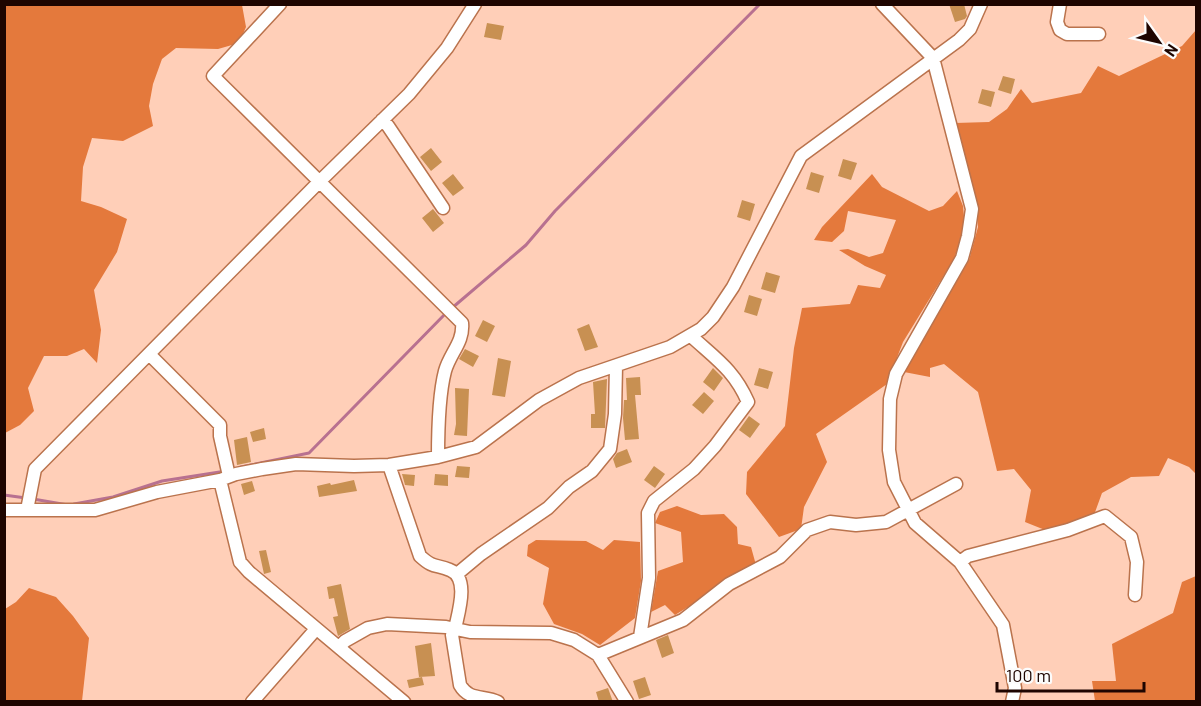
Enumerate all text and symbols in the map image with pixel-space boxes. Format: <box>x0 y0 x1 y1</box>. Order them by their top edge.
north arrow <box>1129 12 1189 72</box>
text: N <box>1161 41 1183 60</box>
scale bar <box>997 655 1144 693</box>
text: 100 m <box>1006 664 1051 686</box>

